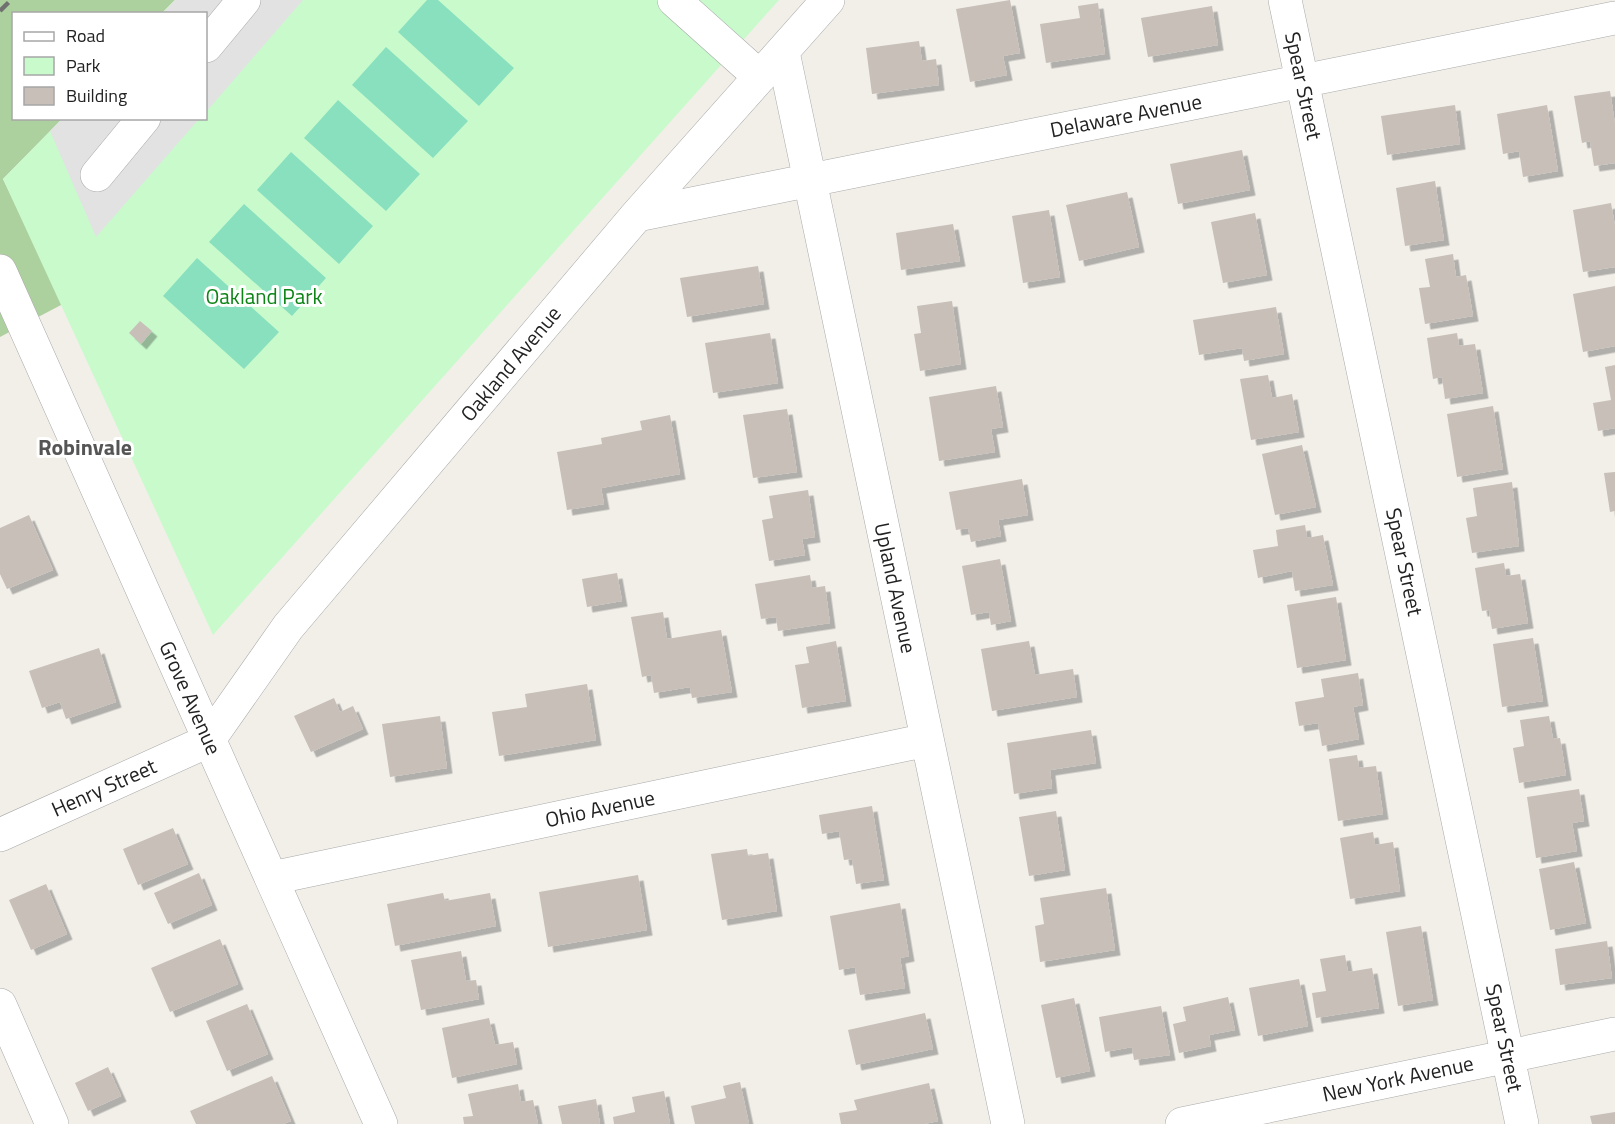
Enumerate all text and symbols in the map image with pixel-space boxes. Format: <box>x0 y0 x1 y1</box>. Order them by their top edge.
legend <box>12 12 207 120</box>
text: Road <box>66 22 105 49</box>
street label: Spear Street <box>1277 29 1331 143</box>
text: Park <box>66 52 101 79</box>
text: Building <box>66 82 127 109</box>
street label: Delaware Avenue <box>1047 85 1204 145</box>
park label: Oakland Park <box>205 280 323 312</box>
street label: Oakland Avenue <box>452 298 568 428</box>
district label: Robinvale <box>38 430 132 464</box>
street label: Spear Street <box>1378 505 1432 619</box>
street label: Upland Avenue <box>867 520 925 656</box>
street label: Grove Avenue <box>152 635 230 760</box>
street label: Henry Street <box>46 749 162 825</box>
street label: Ohio Avenue <box>542 781 657 835</box>
street label: Spear Street <box>1478 981 1532 1095</box>
street label: New York Avenue <box>1319 1046 1476 1110</box>

